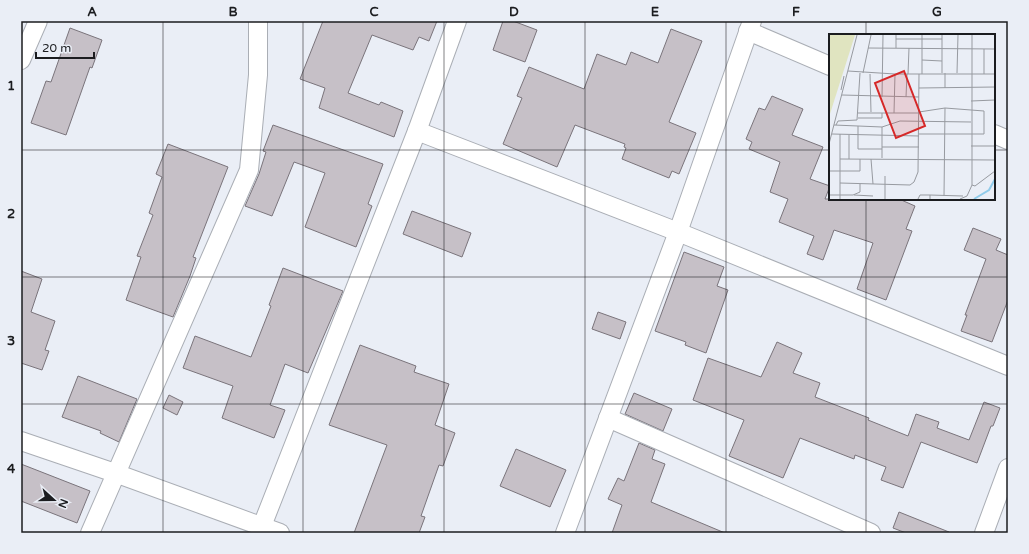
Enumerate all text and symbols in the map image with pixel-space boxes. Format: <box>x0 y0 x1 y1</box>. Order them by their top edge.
text: A <box>87 4 97 20</box>
text: B <box>228 4 238 20</box>
text: C <box>369 4 379 20</box>
text: D <box>509 4 519 20</box>
text: E <box>651 4 659 20</box>
text: F <box>792 4 800 20</box>
text: G <box>932 4 942 20</box>
scale bar <box>36 34 94 60</box>
inset map <box>829 34 995 200</box>
text: 20 m <box>42 41 71 55</box>
text: 1 <box>7 78 15 94</box>
text: 2 <box>7 206 15 222</box>
text: 3 <box>7 333 15 349</box>
text: 4 <box>7 461 16 477</box>
north arrow <box>34 480 74 520</box>
text: N <box>55 497 71 510</box>

